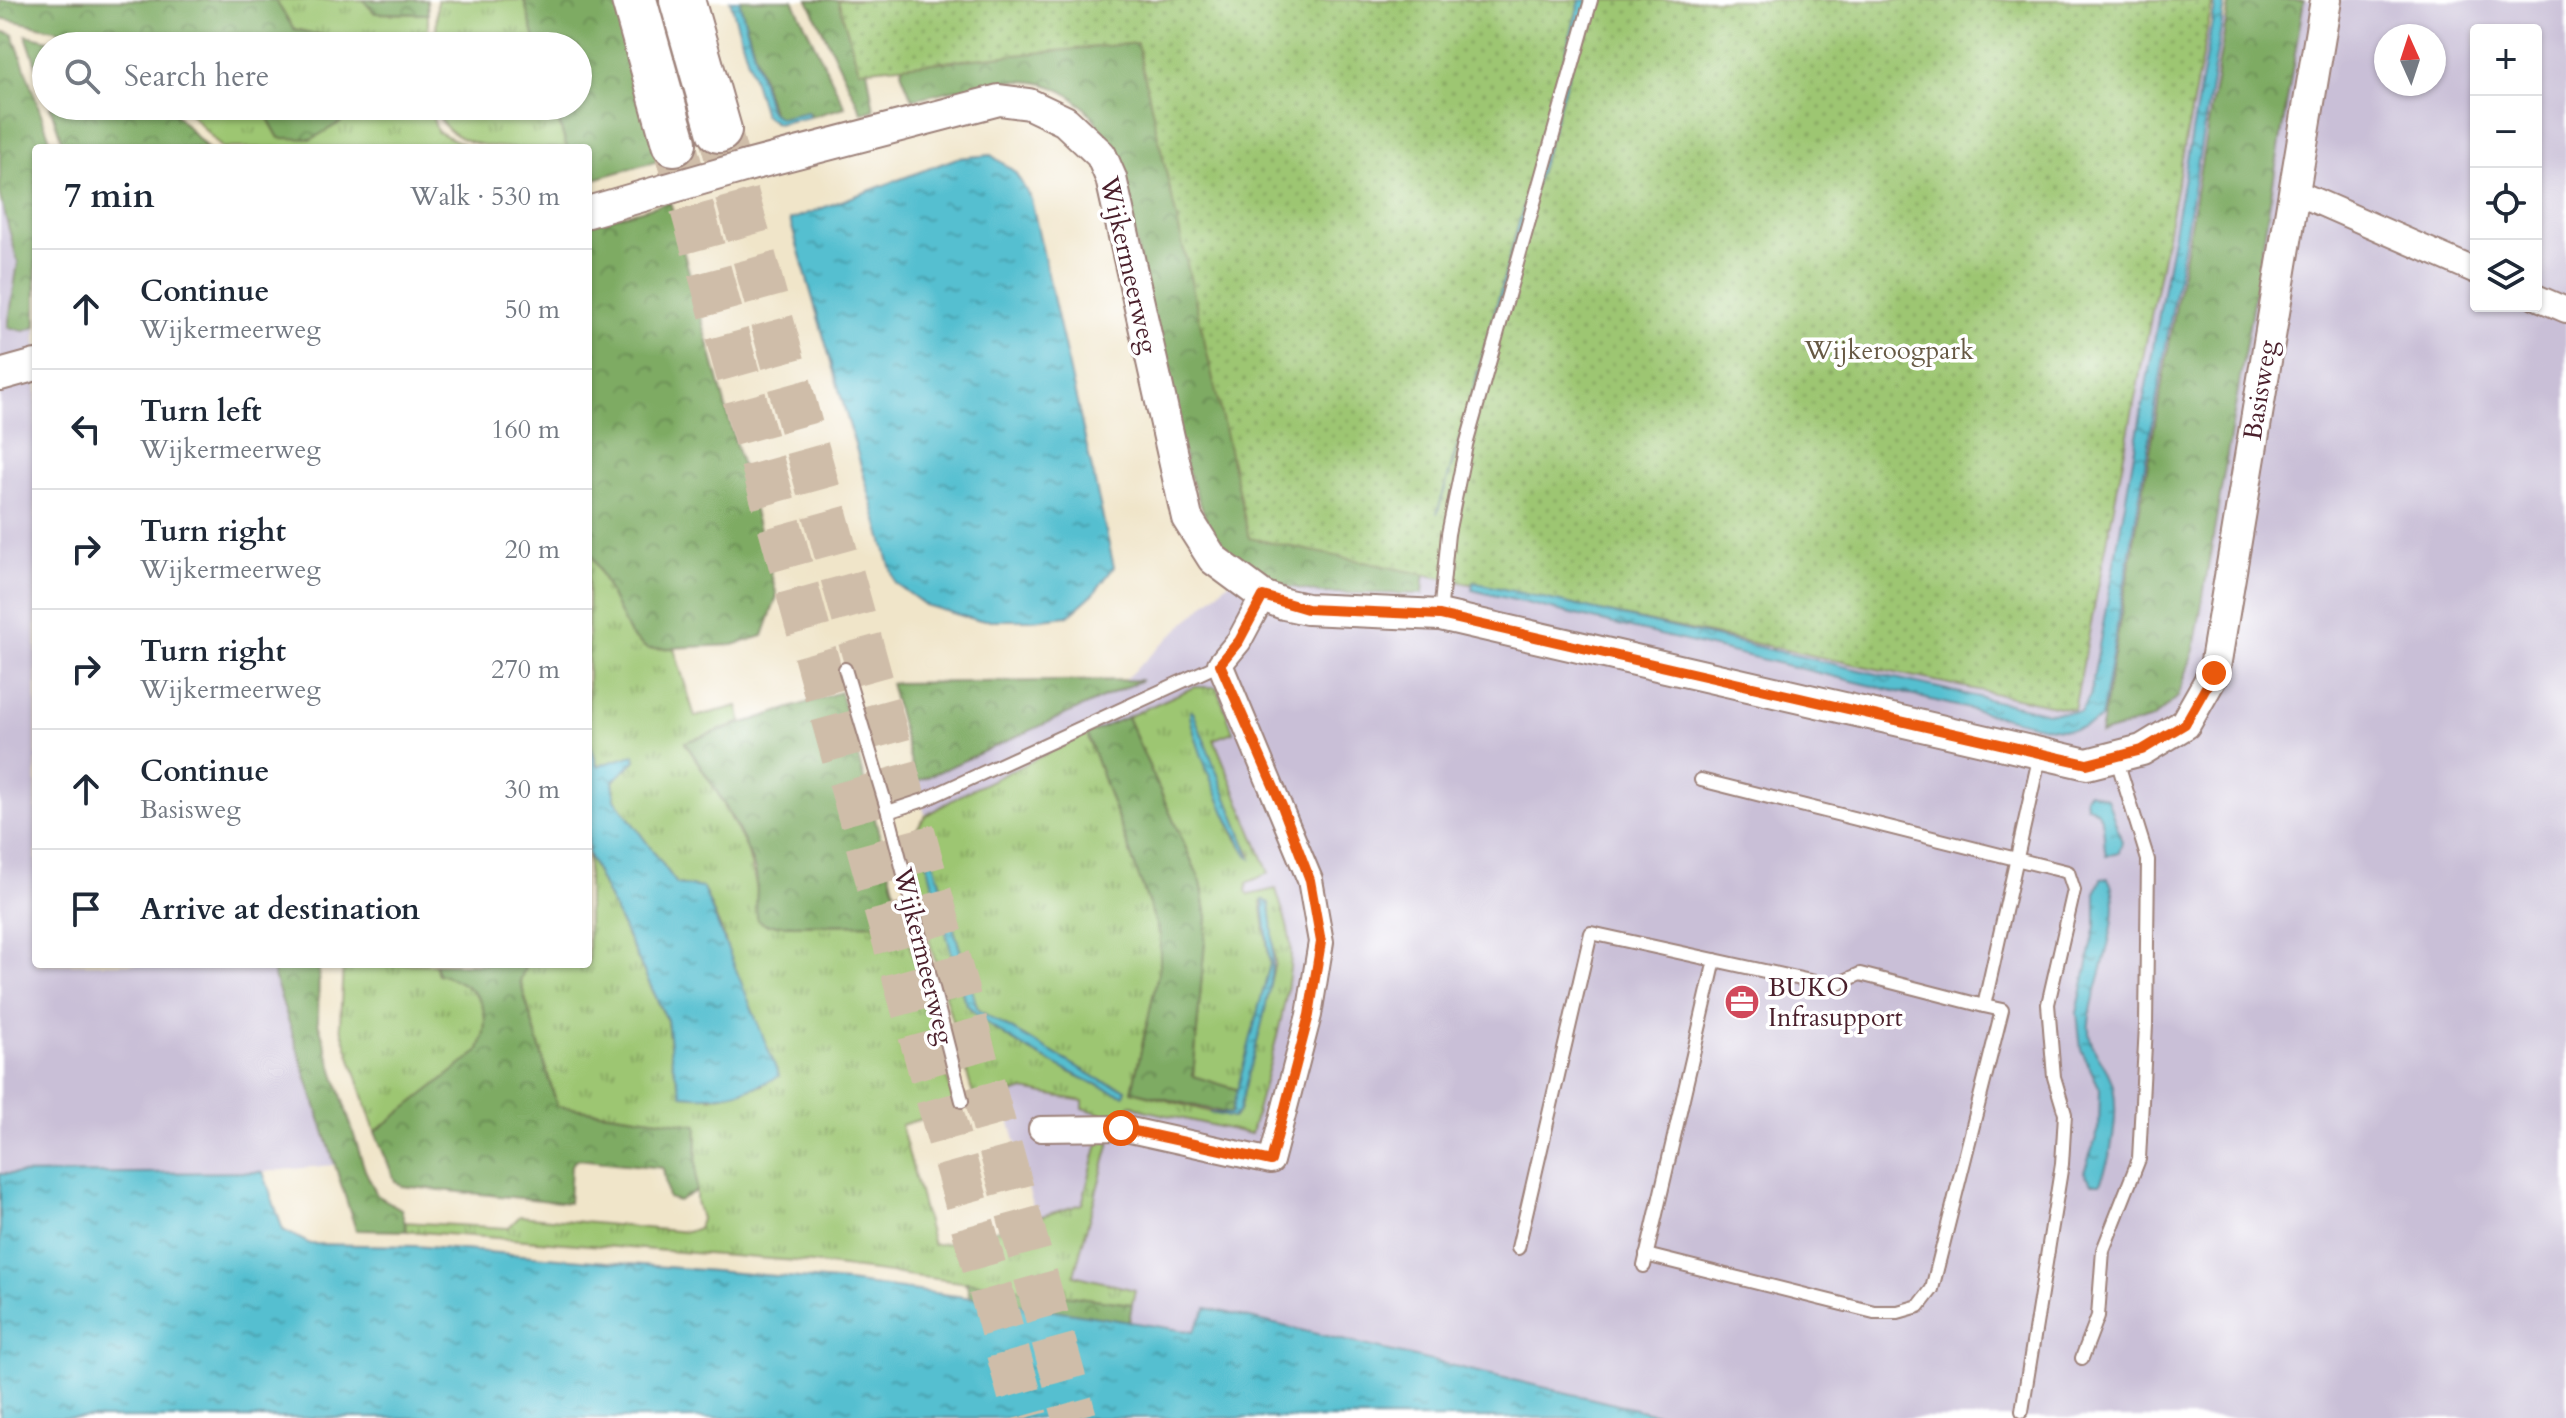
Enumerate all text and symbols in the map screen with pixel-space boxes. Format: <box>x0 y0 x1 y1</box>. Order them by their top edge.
north arrow <box>2374 24 2446 96</box>
map controls <box>2470 24 2542 312</box>
button: + <box>2470 24 2542 96</box>
search box <box>32 32 592 120</box>
icon: search <box>60 54 104 98</box>
text: Search here <box>124 56 269 97</box>
button: − <box>2470 96 2542 168</box>
button: locate <box>2470 168 2542 240</box>
street label: Wijkermeerweg <box>1091 172 1166 357</box>
text: 7 min <box>64 173 155 219</box>
text: Walk · 530 m <box>410 179 560 214</box>
button: layers <box>2470 240 2542 312</box>
text: Continue <box>140 271 269 312</box>
icon: ahead <box>64 287 108 331</box>
text: 50 m <box>504 292 560 327</box>
text: Wijkermeerweg <box>140 312 321 347</box>
park label: Wijkeroogpark <box>1803 333 1974 368</box>
street label: Basisweg <box>2235 337 2285 443</box>
text: Turn left <box>140 391 262 432</box>
icon: left <box>64 407 108 451</box>
text: 160 m <box>491 412 560 447</box>
text: Wijkermeerweg <box>140 432 321 467</box>
text: Turn right <box>140 511 286 552</box>
icon: right <box>64 527 108 571</box>
text: 20 m <box>504 532 560 567</box>
text: Wijkermeerweg <box>140 552 321 587</box>
text: Turn right <box>140 631 286 672</box>
icon: right <box>64 647 108 691</box>
text: 270 m <box>491 652 560 687</box>
route end <box>2196 655 2232 691</box>
text: Wijkermeerweg <box>140 672 321 707</box>
text: Continue <box>140 751 269 792</box>
icon: ahead <box>64 767 108 811</box>
text: 30 m <box>504 772 560 807</box>
text: Basisweg <box>140 792 241 827</box>
street label: Wijkermeerweg <box>885 863 963 1048</box>
icon: arrive <box>64 887 108 931</box>
text: Arrive at destination <box>140 889 420 930</box>
place label: BUKO Infrasupport <box>1768 970 1903 1035</box>
office icon: BUKO Infrasupport <box>1723 983 1761 1021</box>
route start <box>1103 1110 1139 1146</box>

